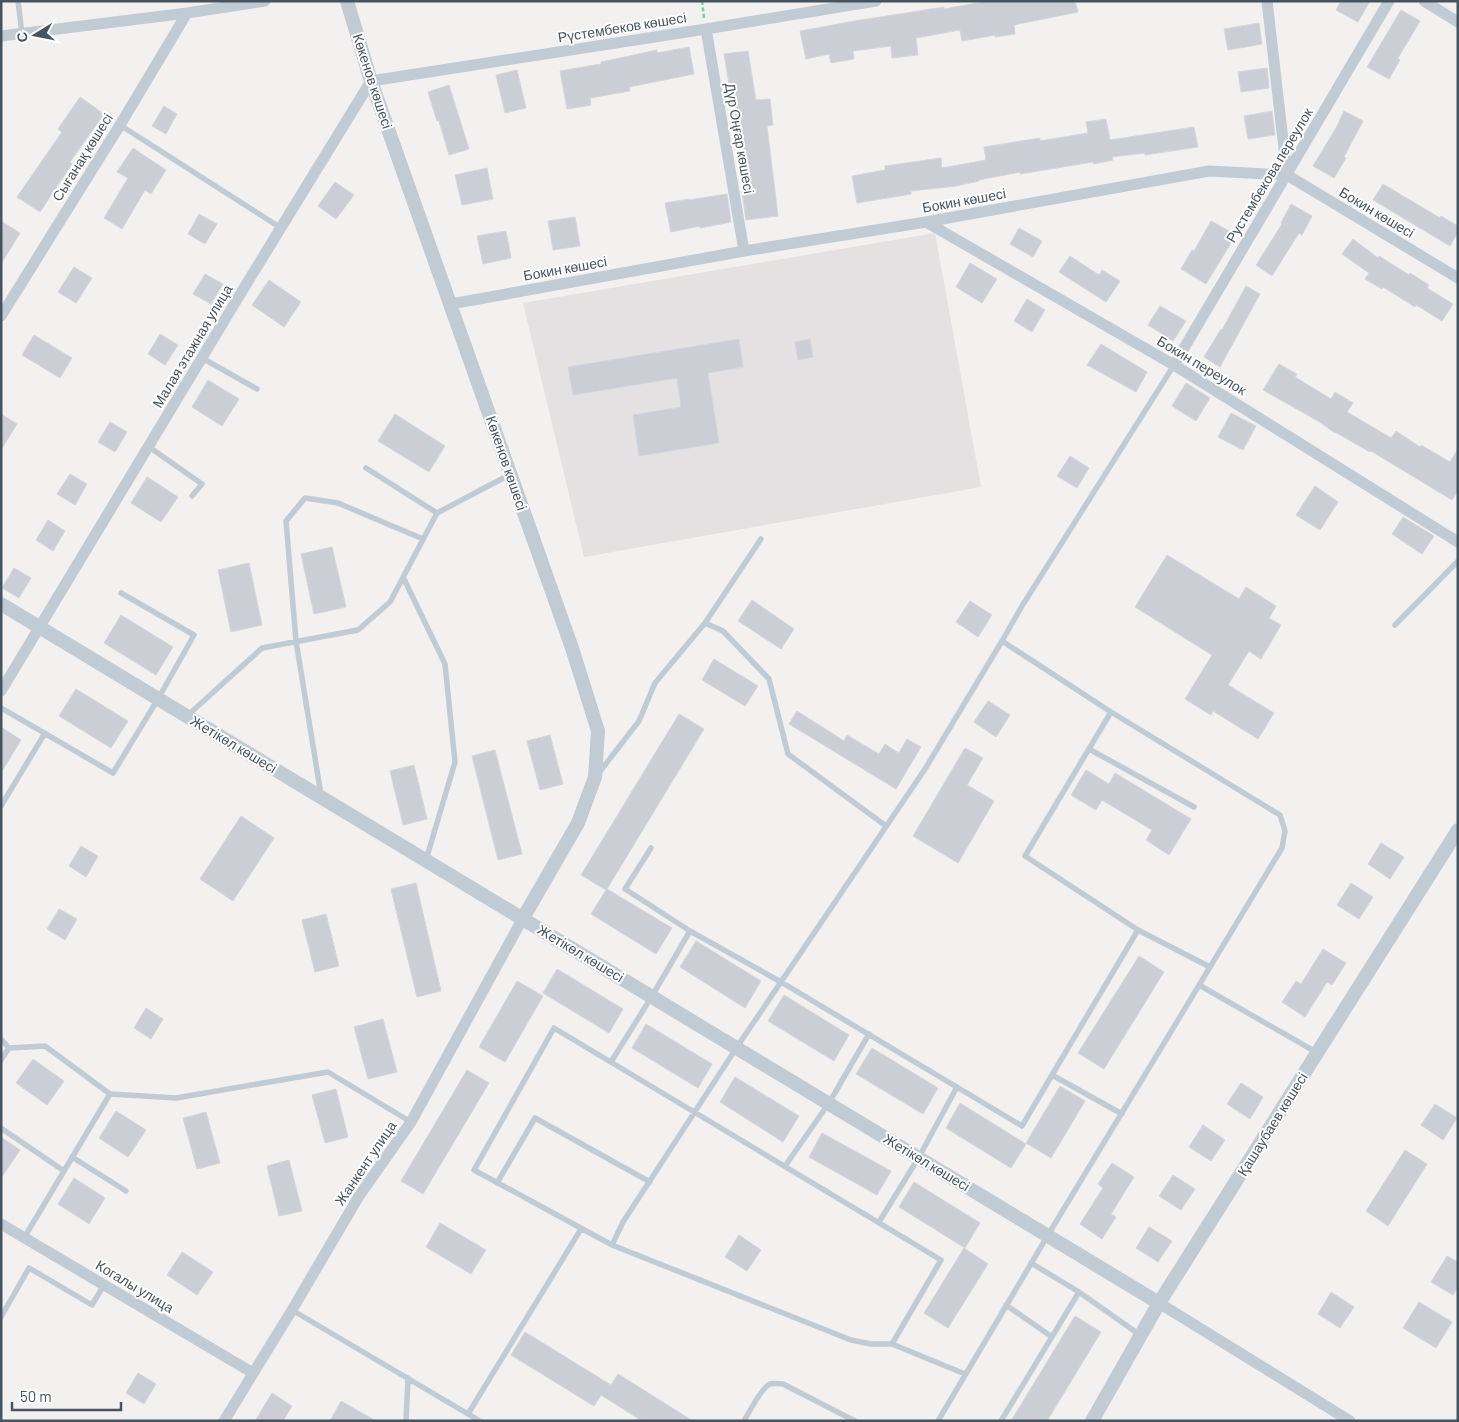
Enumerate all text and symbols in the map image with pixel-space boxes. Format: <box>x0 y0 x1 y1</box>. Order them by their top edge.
street label: Рүстембеков көшесі <box>557 8 687 46</box>
north arrow <box>10 10 60 60</box>
text: С <box>12 31 31 44</box>
street label: Көкенов көшесі <box>350 31 396 131</box>
street label: Дүр Оңғар көшесі <box>722 81 758 195</box>
street label: Рустембекова переулок <box>1222 104 1316 245</box>
street label: Сығанақ көшесі <box>48 110 116 204</box>
street label: Бокин көшесі <box>1336 183 1418 241</box>
street label: Бокин көшесі <box>921 184 1007 216</box>
street label: Бокин көшесі <box>522 252 608 284</box>
street label: Малая этажная улица <box>149 281 236 411</box>
street label: Бокин переулок <box>1154 332 1250 399</box>
street label: Көкенов көшесі <box>483 414 531 512</box>
street label: Жетікөл көшесі <box>188 712 280 776</box>
street label: Жетікөл көшесі <box>535 921 627 985</box>
street label: Қашаубаев көшесі <box>1233 1069 1311 1179</box>
street label: Жанкент улица <box>331 1117 400 1208</box>
street label: Жетікөл көшесі <box>881 1130 973 1194</box>
street label: Когалы улица <box>93 1256 177 1316</box>
scale bar <box>12 1380 121 1412</box>
text: 50 m <box>20 1387 52 1405</box>

